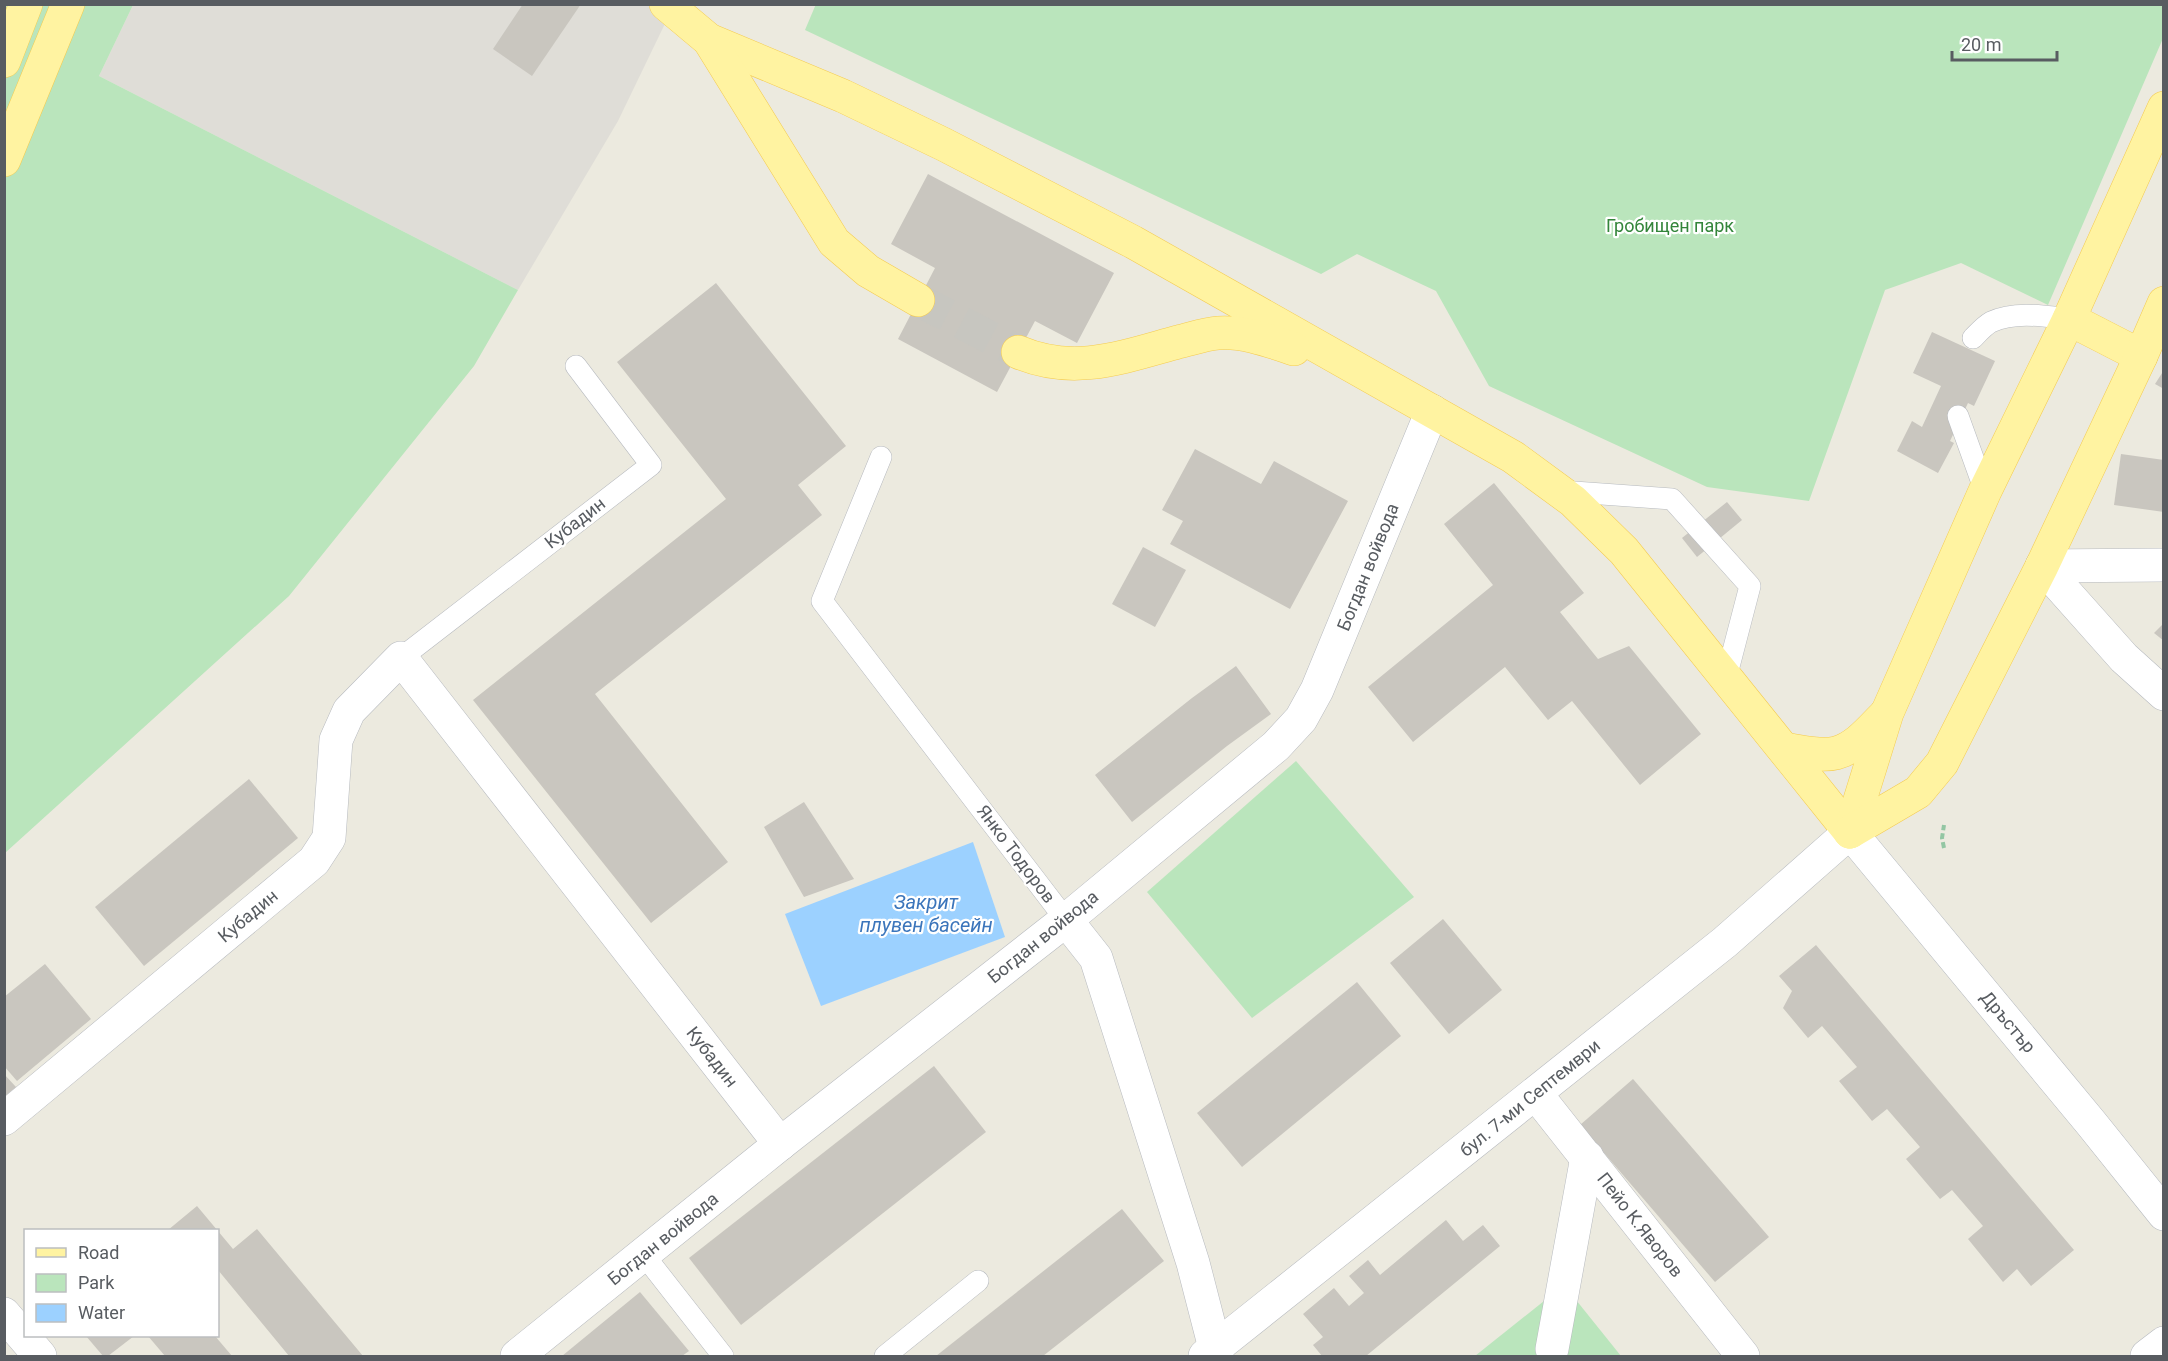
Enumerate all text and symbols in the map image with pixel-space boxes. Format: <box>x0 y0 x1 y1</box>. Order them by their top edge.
scale bar <box>1952 24 2057 62</box>
text: 20 m <box>1961 34 2001 55</box>
park label: Гробищен парк <box>1606 215 1734 236</box>
street label: Кубадин <box>540 492 609 553</box>
street label: Богдан войвода <box>1332 500 1403 634</box>
street label: Янко Тодоров <box>973 801 1060 907</box>
street label: Кубадин <box>214 885 282 947</box>
street label: Богдан войвода <box>983 886 1102 987</box>
water label: Закрит плувен басейн <box>859 890 993 937</box>
street label: Дръстър <box>1977 987 2040 1057</box>
street label: Кубадин <box>682 1022 743 1091</box>
street label: бул. 7-ми Септември <box>1455 1035 1604 1161</box>
street label: Пейо К.Яворов <box>1593 1168 1688 1281</box>
street label: Богдан войвода <box>603 1188 722 1289</box>
legend <box>24 1229 219 1337</box>
text: Road <box>78 1242 119 1263</box>
text: Park <box>78 1272 115 1293</box>
text: Water <box>78 1302 125 1323</box>

